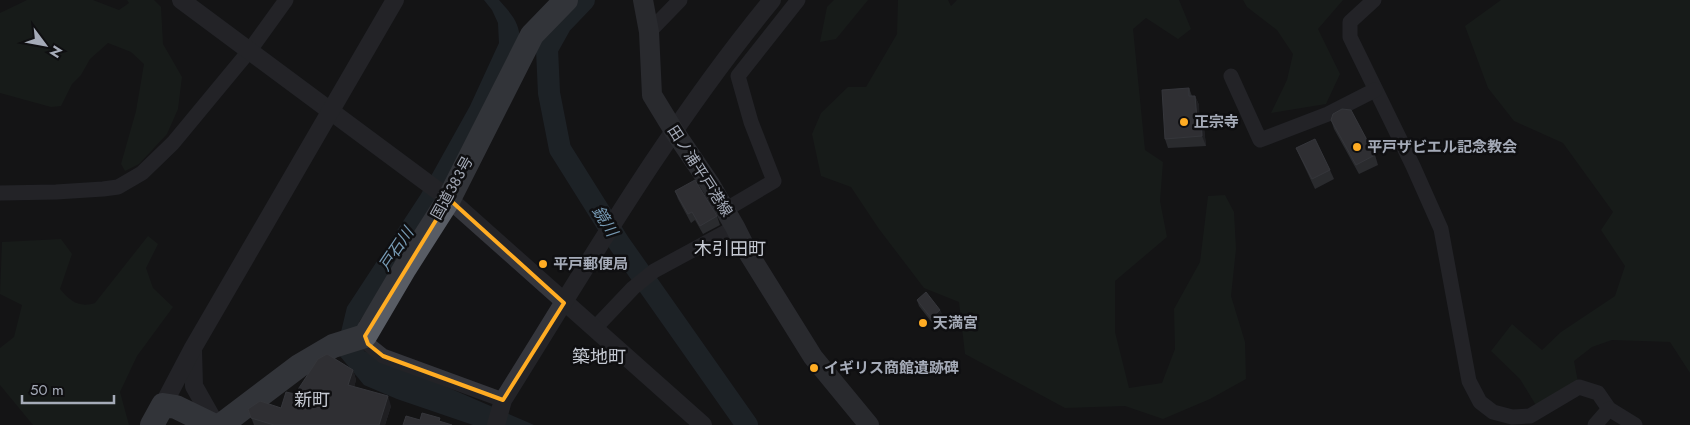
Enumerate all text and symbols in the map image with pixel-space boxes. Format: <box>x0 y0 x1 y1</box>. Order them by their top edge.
north arrow <box>20 20 70 70</box>
text: N <box>45 42 67 62</box>
place label: 正宗寺 <box>1194 111 1239 133</box>
marker: 正宗寺 <box>1178 116 1190 128</box>
street label: 田ノ浦平戸港線 <box>662 121 738 221</box>
place label: 平戸ザビエル記念教会 <box>1367 136 1517 158</box>
marker: 平戸ザビエル記念教会 <box>1351 141 1363 153</box>
street label: 国道383号 <box>426 152 478 224</box>
water label: 鏡川 <box>587 201 624 242</box>
water label: 戸石川 <box>373 221 420 275</box>
district label: 木引田町 <box>694 236 766 262</box>
place label: 平戸郵便局 <box>553 253 628 275</box>
marker: 平戸郵便局 <box>537 258 549 270</box>
place label: 天満宮 <box>933 312 978 334</box>
marker: 天満宮 <box>917 317 929 329</box>
district label: 築地町 <box>572 344 626 370</box>
place label: イギリス商館遺跡碑 <box>824 357 959 379</box>
marker: イギリス商館遺跡碑 <box>808 362 820 374</box>
scale bar <box>22 372 115 404</box>
text: 50 m <box>30 379 64 401</box>
district label: 新町 <box>294 387 330 413</box>

